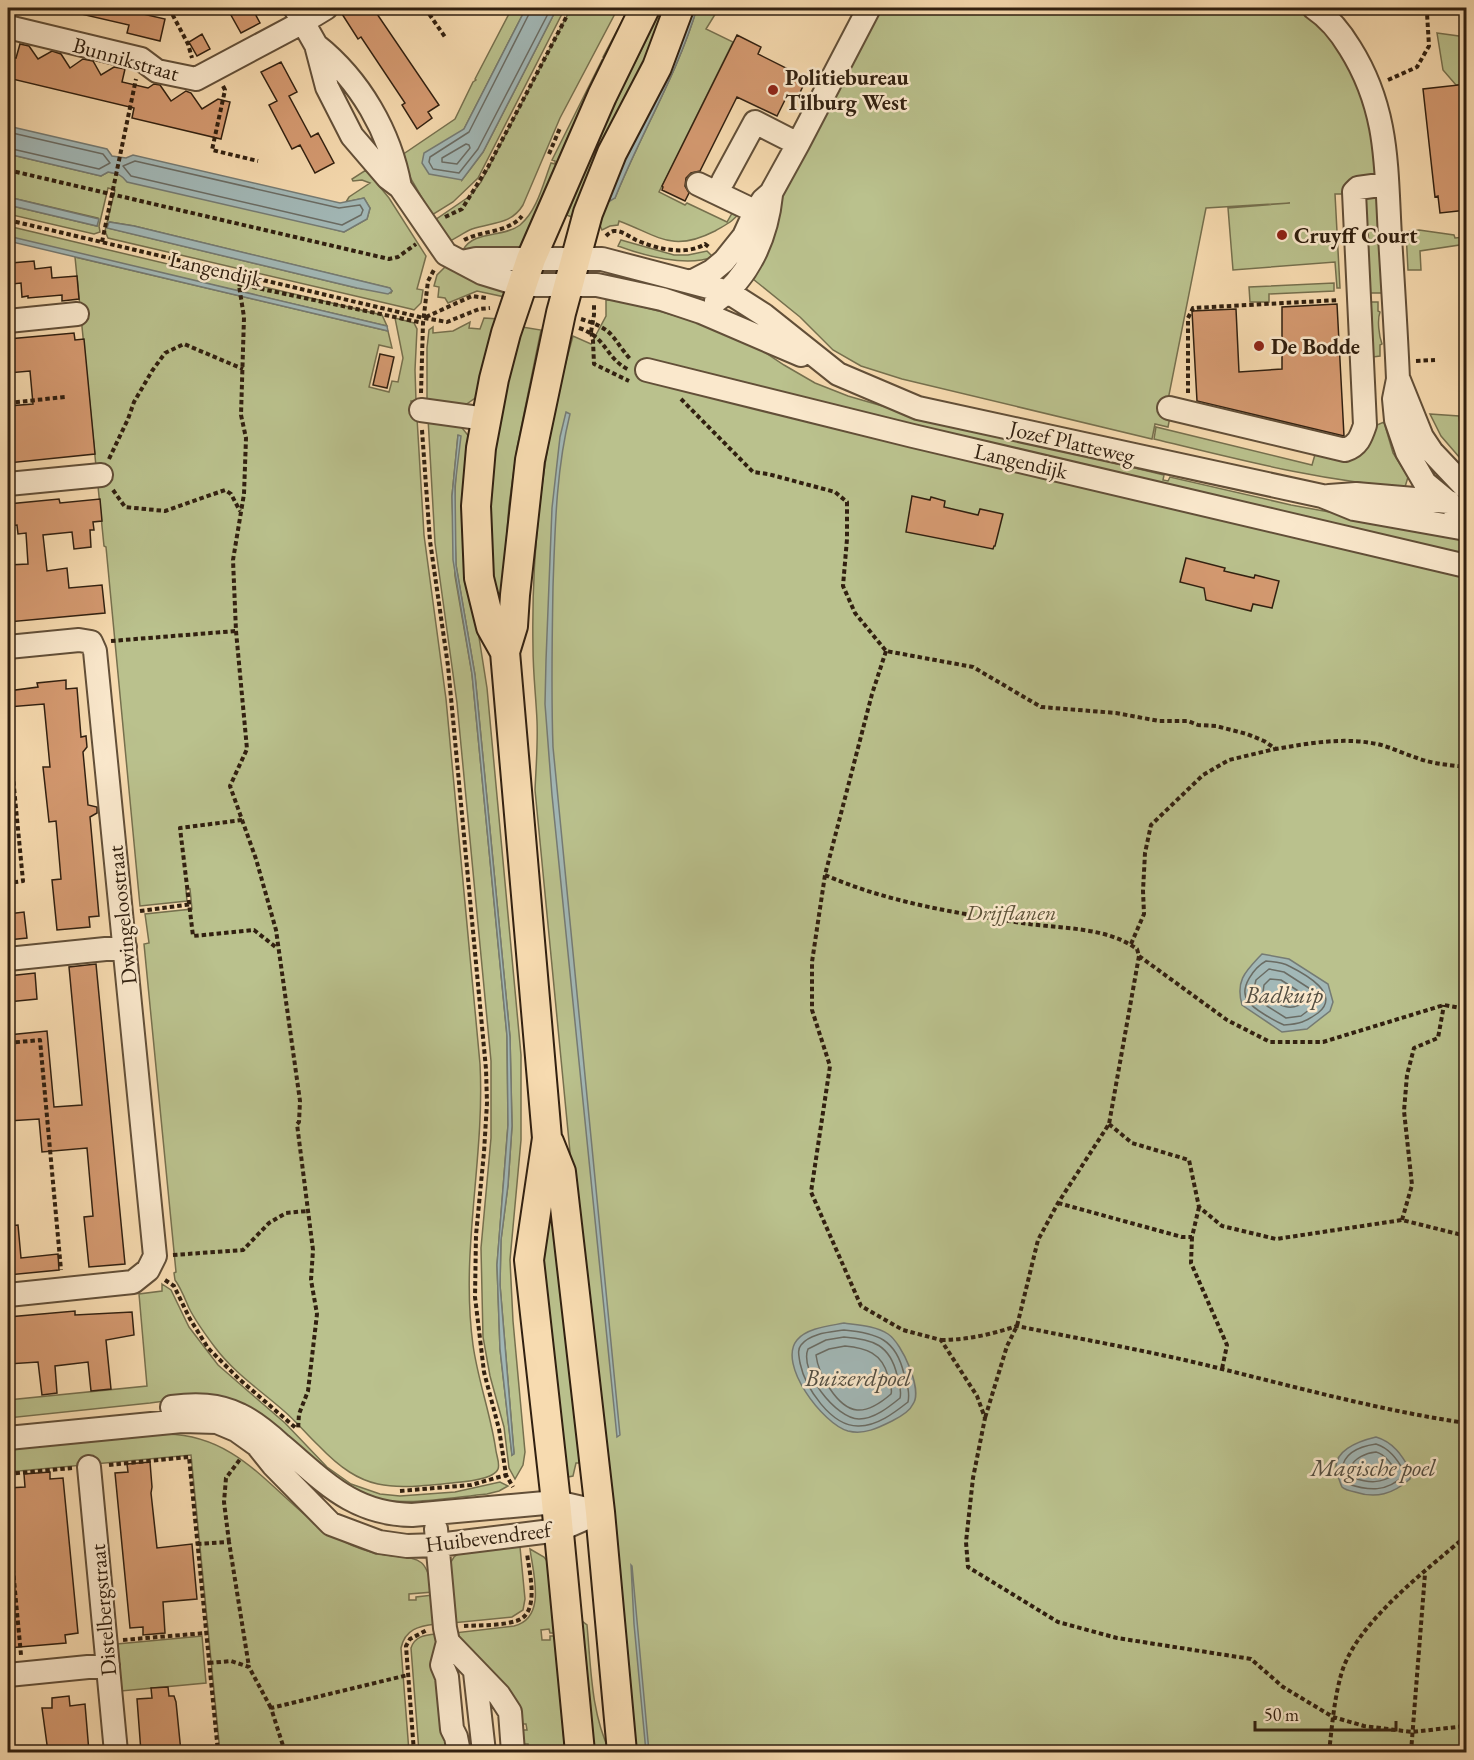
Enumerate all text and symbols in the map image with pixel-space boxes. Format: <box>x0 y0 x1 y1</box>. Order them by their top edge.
street label: Bunnikstraat <box>69 30 183 88</box>
place label: Politiebureau Tilburg West <box>785 63 909 117</box>
marker: Politiebureau Tilburg West <box>766 83 780 97</box>
place label: Cruyff Court <box>1294 221 1418 250</box>
marker: Cruyff Court <box>1275 228 1289 242</box>
street label: Langendijk <box>167 244 266 294</box>
place label: De Bodde <box>1271 332 1360 361</box>
marker: De Bodde <box>1252 339 1266 353</box>
street label: Jozef Platteweg <box>1005 413 1138 471</box>
street label: Langendijk <box>972 436 1071 486</box>
street label: Dwingeloostraat <box>100 844 144 986</box>
park label: Drijflanen <box>965 898 1056 927</box>
water label: Badkuip <box>1244 979 1323 1010</box>
water label: Buizerdpoel <box>804 1362 912 1393</box>
water label: Magische poel <box>1308 1452 1437 1483</box>
street label: Huibevendreef <box>423 1515 555 1559</box>
street label: Distelbergstraat <box>83 1543 123 1677</box>
scale bar <box>1255 1694 1396 1732</box>
text: 50 m <box>1264 1703 1299 1726</box>

